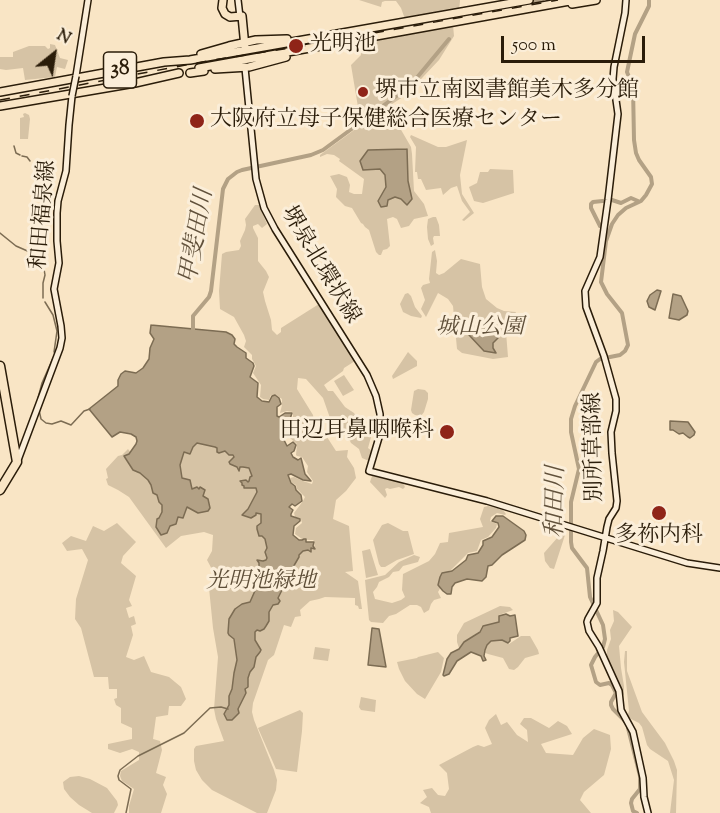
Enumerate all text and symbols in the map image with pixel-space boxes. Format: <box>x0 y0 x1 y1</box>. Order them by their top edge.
north arrow <box>24 24 84 84</box>
scale bar <box>504 24 648 62</box>
text: N <box>52 25 75 51</box>
place label: 光明池 <box>310 33 376 59</box>
text: 500 m <box>512 33 556 59</box>
marker: 光明池 <box>287 37 305 55</box>
road number: 38 <box>104 52 136 88</box>
place label: 堺市立南図書館美木多分館 <box>375 79 639 105</box>
marker: 堺市立南図書館美木多分館 <box>356 85 370 99</box>
place label: 大阪府立母子保健総合医療センター <box>210 108 562 134</box>
marker: 大阪府立母子保健総合医療センター <box>188 112 206 130</box>
street label: 和田福泉線 <box>27 159 63 271</box>
water label: 甲斐田川 <box>176 187 222 287</box>
street label: 堺泉北環状線 <box>274 203 364 329</box>
park label: 城山公園 <box>436 316 524 342</box>
street label: 別所草部線 <box>582 392 610 502</box>
place label: 田辺耳鼻咽喉科 <box>280 419 434 445</box>
marker: 田辺耳鼻咽喉科 <box>438 423 456 441</box>
water label: 和田川 <box>543 466 573 538</box>
marker: 多祢内科 <box>650 504 668 522</box>
place label: 多祢内科 <box>615 524 703 550</box>
park label: 光明池緑地 <box>206 570 316 596</box>

